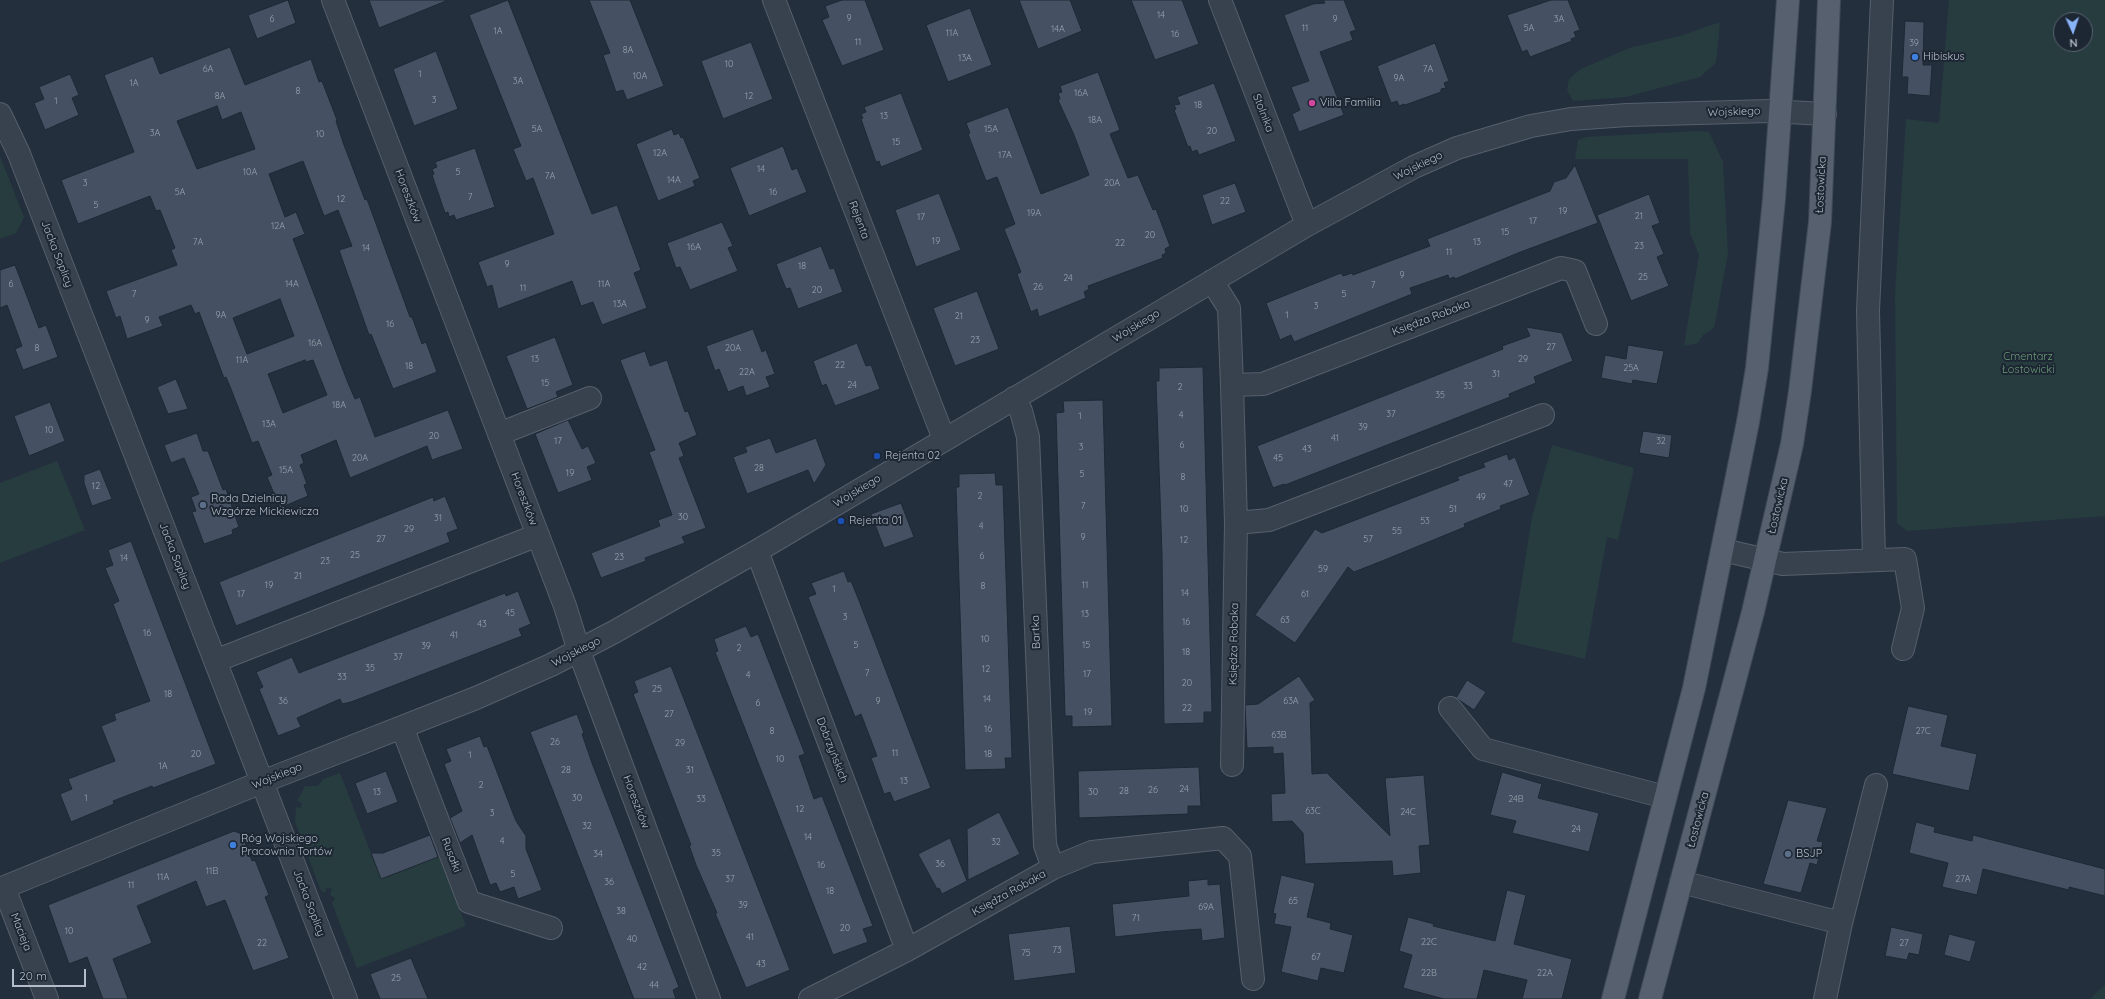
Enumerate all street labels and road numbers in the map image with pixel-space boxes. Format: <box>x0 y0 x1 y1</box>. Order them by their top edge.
street label: Stolnika <box>1250 92 1276 134</box>
street label: Wojskiego <box>1707 104 1761 120</box>
street label: Wojskiego <box>1391 148 1445 184</box>
street label: Łostowicka <box>1813 156 1829 214</box>
street label: Horeszków <box>392 167 424 225</box>
street label: Rejenta <box>846 199 872 241</box>
street label: Jacka Soplicy <box>38 219 76 289</box>
street label: Księdza Robaka <box>1390 297 1472 339</box>
street label: Wojskiego <box>1110 307 1162 345</box>
street label: Horeszków <box>508 470 540 528</box>
street label: Wojskiego <box>831 472 883 510</box>
street label: Łostowicka <box>1765 477 1791 535</box>
street label: Jacka Soplicy <box>156 521 194 591</box>
street label: Księdza Robaka <box>1227 603 1241 685</box>
street label: Bartka <box>1029 615 1043 649</box>
street label: Wojskiego <box>549 634 603 670</box>
street label: Dobrzyńskich <box>814 716 850 784</box>
street label: Wojskiego <box>250 760 304 792</box>
street label: Horeszków <box>620 773 652 831</box>
street label: Łostowicka <box>1684 791 1712 849</box>
street label: Rusałki <box>438 836 464 874</box>
street label: Księdza Robaka <box>970 867 1048 919</box>
street label: Jacka Soplicy <box>290 868 328 938</box>
street label: Macieja <box>8 911 34 953</box>

